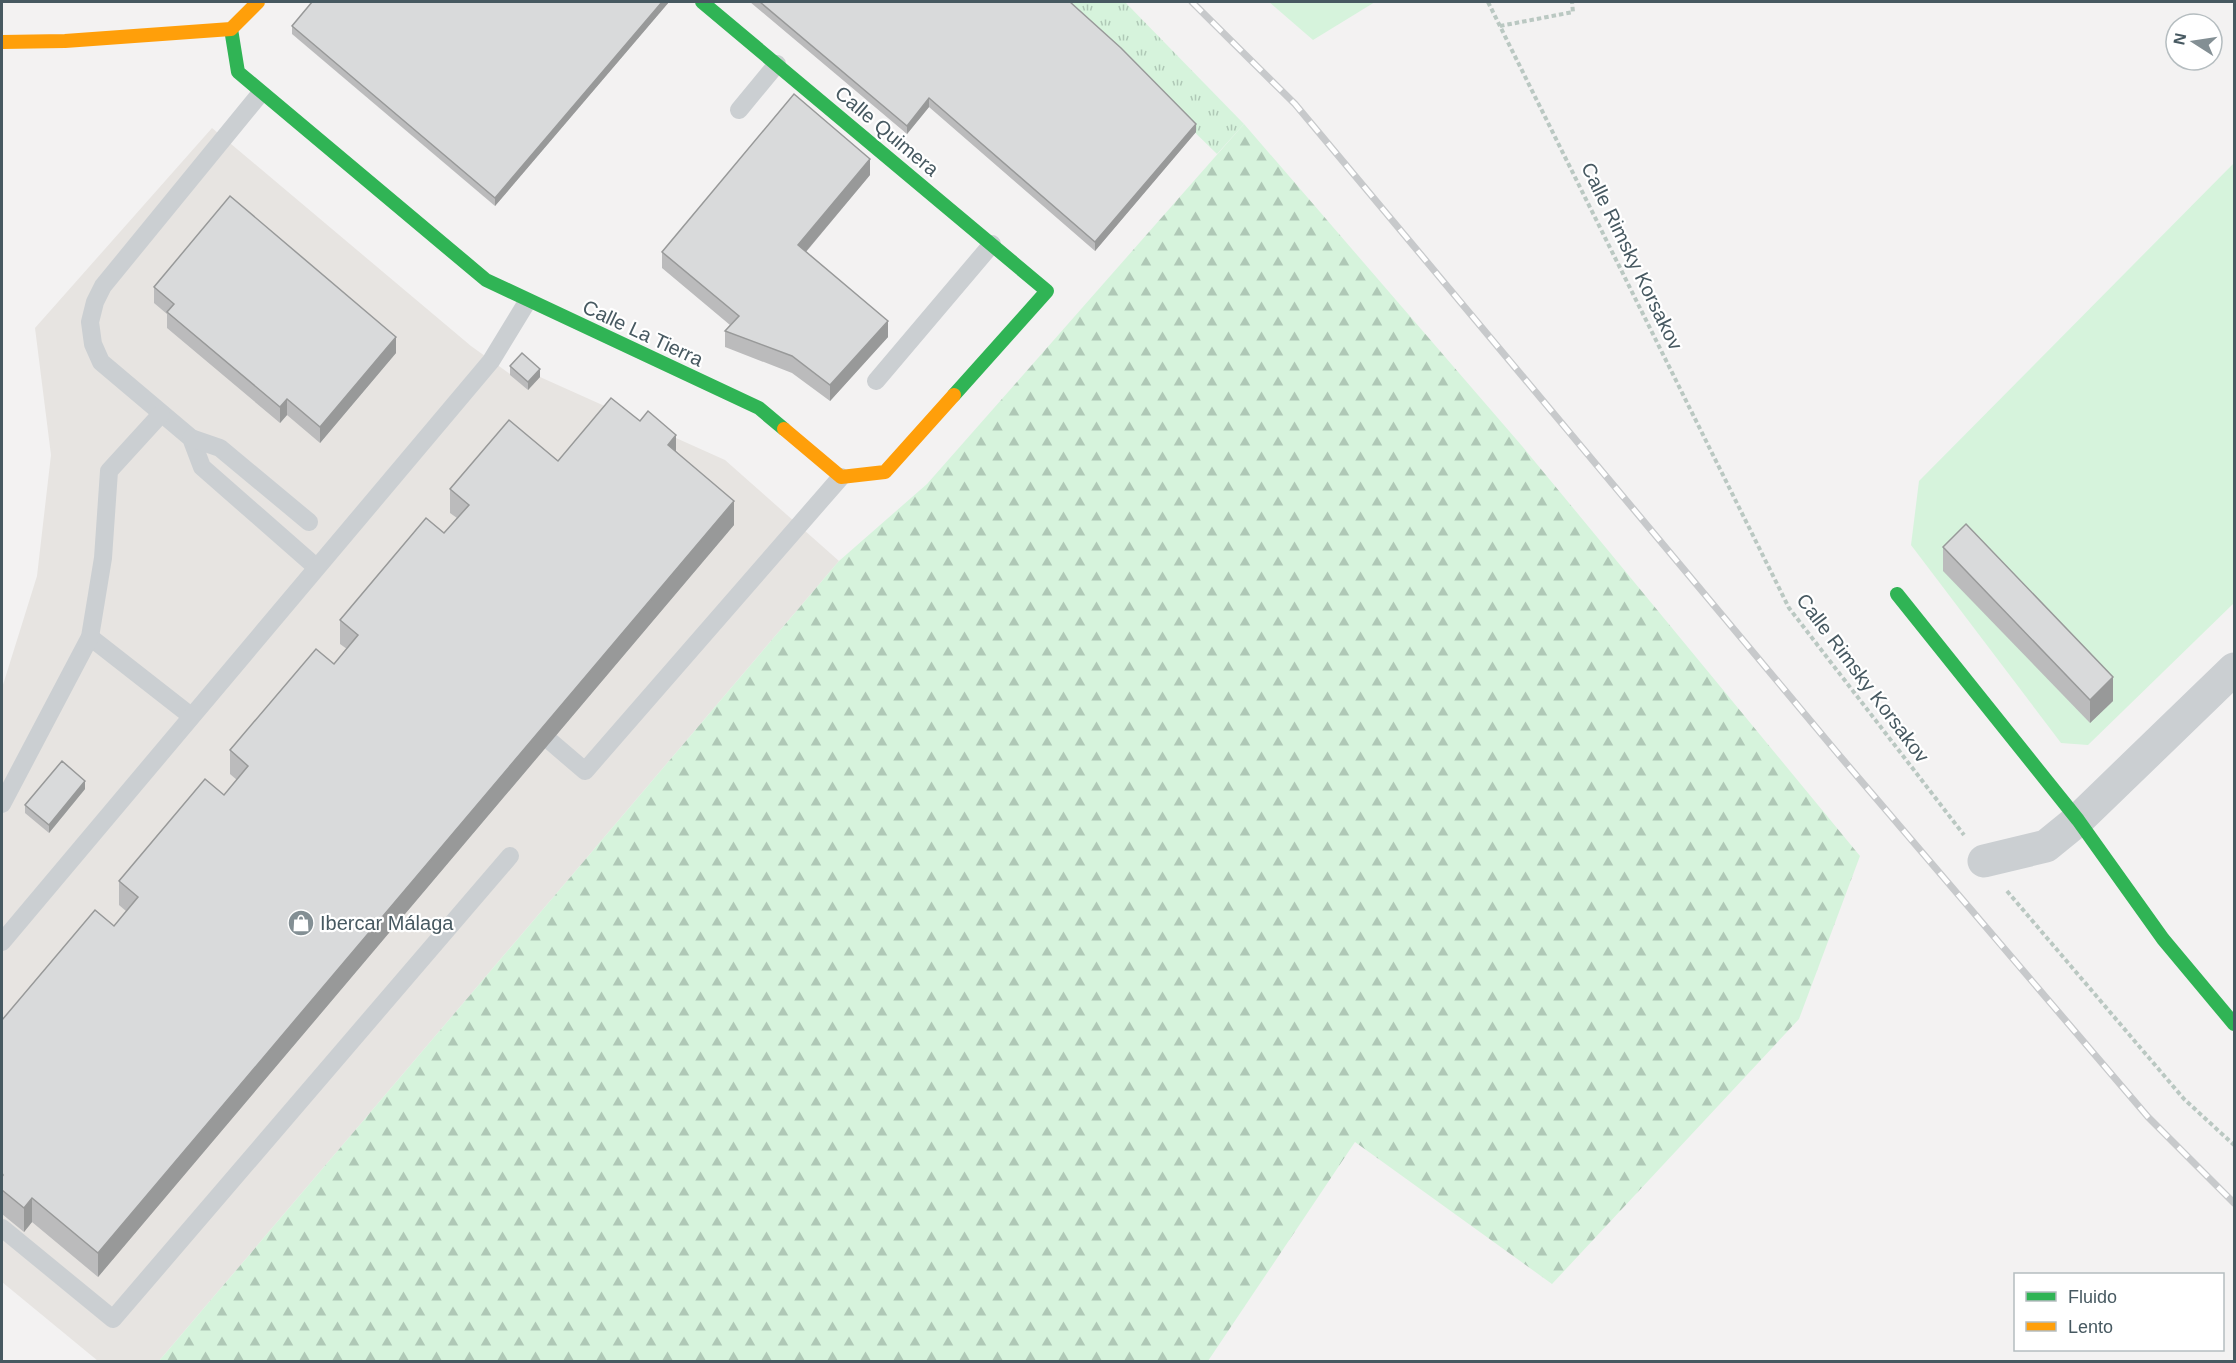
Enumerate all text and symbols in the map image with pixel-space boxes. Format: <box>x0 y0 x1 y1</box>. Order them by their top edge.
north arrow <box>2164 12 2224 72</box>
text: N <box>2170 32 2189 46</box>
street label: Calle Quimera <box>831 81 944 181</box>
street label: Calle Rimsky Korsakov <box>1577 159 1687 353</box>
street label: Calle La Tierra <box>579 296 707 371</box>
street label: Calle Rimsky Korsakov <box>1792 589 1934 767</box>
shop icon: Ibercar Málaga <box>286 908 316 938</box>
place label: Ibercar Málaga <box>320 912 454 934</box>
legend <box>2014 1273 2224 1351</box>
text: Fluido <box>2068 1287 2117 1307</box>
text: Lento <box>2068 1317 2113 1337</box>

